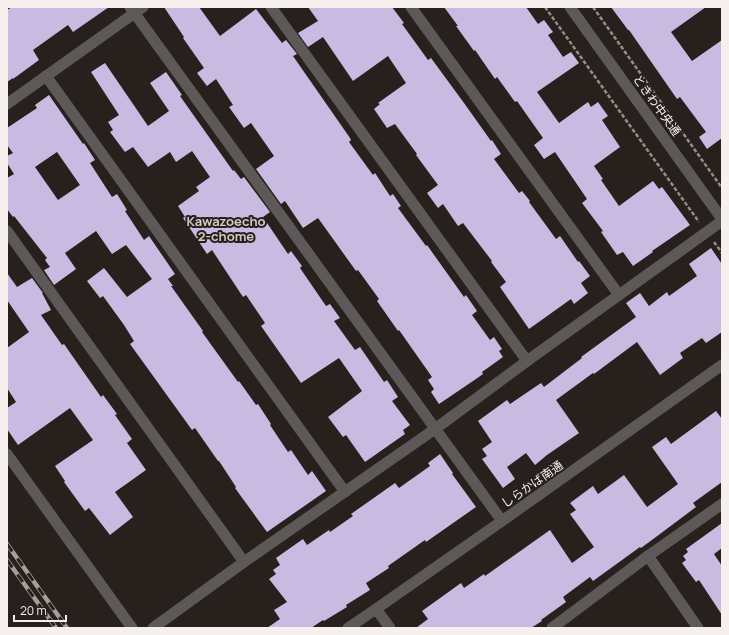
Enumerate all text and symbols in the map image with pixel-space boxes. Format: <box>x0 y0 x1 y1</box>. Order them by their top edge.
street label: ときわ中央通 <box>629 71 685 139</box>
district label: Kawazoecho 2-chome <box>186 212 266 245</box>
street label: しらかば南通 <box>498 456 566 512</box>
scale bar <box>14 597 66 623</box>
text: 20 m <box>20 602 47 619</box>

